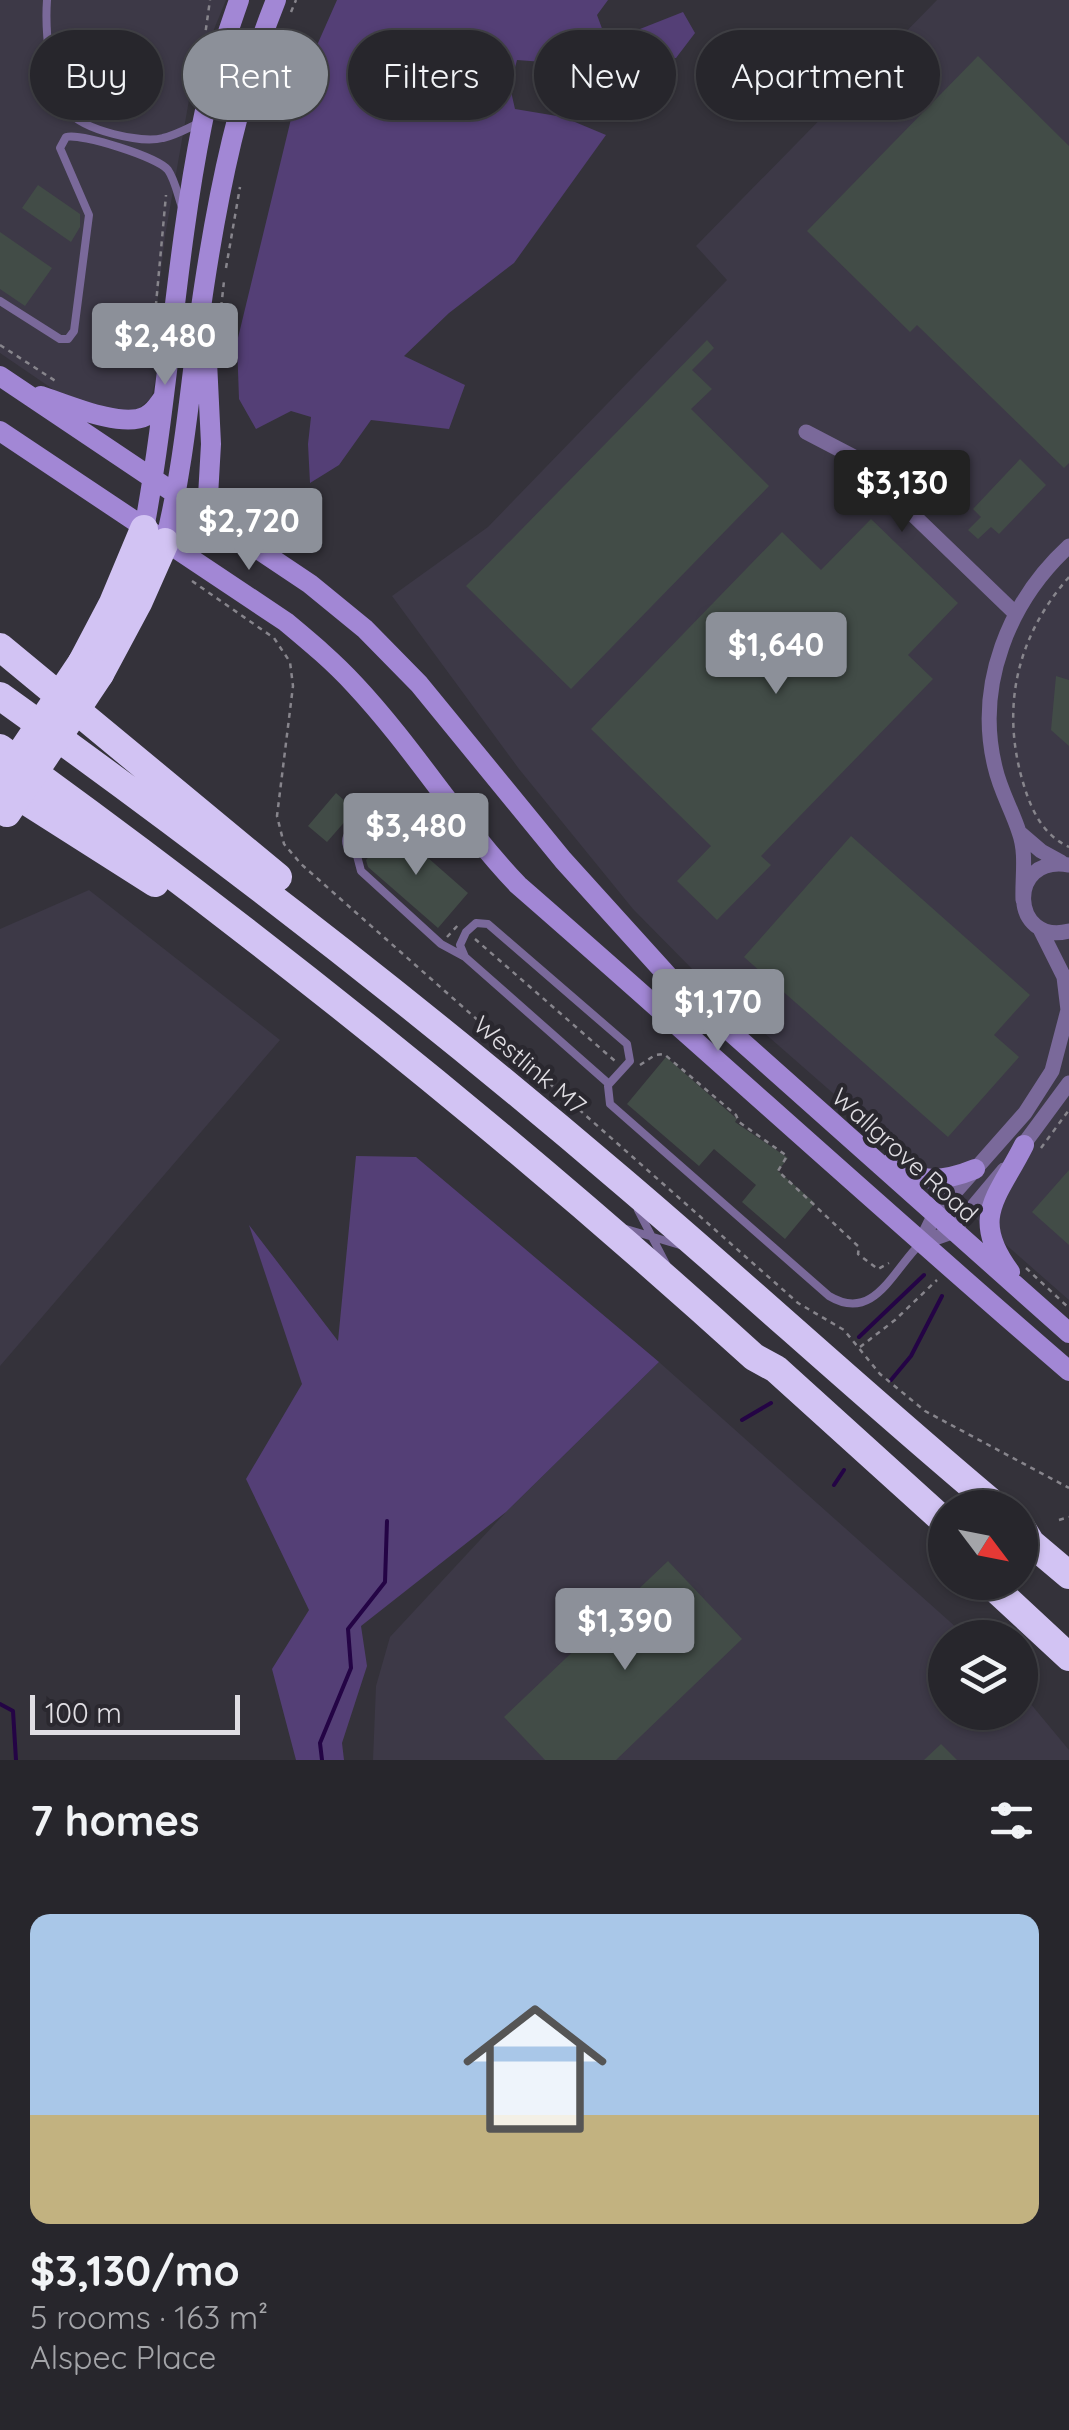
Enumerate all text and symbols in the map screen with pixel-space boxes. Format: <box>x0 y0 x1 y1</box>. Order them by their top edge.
chip: Buy <box>30 30 163 120</box>
chip: Rent <box>183 30 328 120</box>
chip: Filters <box>348 30 514 120</box>
chip: New <box>534 30 676 120</box>
chip: Apartment <box>696 30 940 120</box>
pin: $2,480 <box>84 303 246 388</box>
text: $2,480 <box>114 315 216 355</box>
pin: $3,130 <box>821 450 983 535</box>
text: $3,130 <box>856 462 948 502</box>
pin: $2,720 <box>168 488 330 573</box>
text: $2,720 <box>198 500 300 540</box>
pin: $1,640 <box>695 612 857 697</box>
text: $1,640 <box>728 624 824 664</box>
pin: $3,480 <box>335 793 497 878</box>
text: $3,480 <box>365 805 467 845</box>
pin: $1,170 <box>637 969 799 1054</box>
text: $1,170 <box>674 981 762 1021</box>
street label: Westlink M7 <box>468 1009 593 1121</box>
street label: Wallgrove Road <box>826 1081 985 1228</box>
north arrow <box>928 1490 1038 1600</box>
map controls <box>928 1490 1038 1730</box>
pin: $1,390 <box>544 1588 706 1673</box>
text: $1,390 <box>577 1600 673 1640</box>
button: layers <box>928 1620 1038 1730</box>
scale bar <box>30 1690 240 1734</box>
text: 100 m <box>45 1695 122 1730</box>
icon: filters <box>984 1793 1039 1848</box>
text: 7 homes <box>30 1794 199 1847</box>
icon: home <box>445 1979 625 2159</box>
text: $3,130/mo <box>30 2244 240 2297</box>
text: 5 rooms · 163 m² <box>30 2297 268 2337</box>
text: Alspec Place <box>30 2337 216 2377</box>

